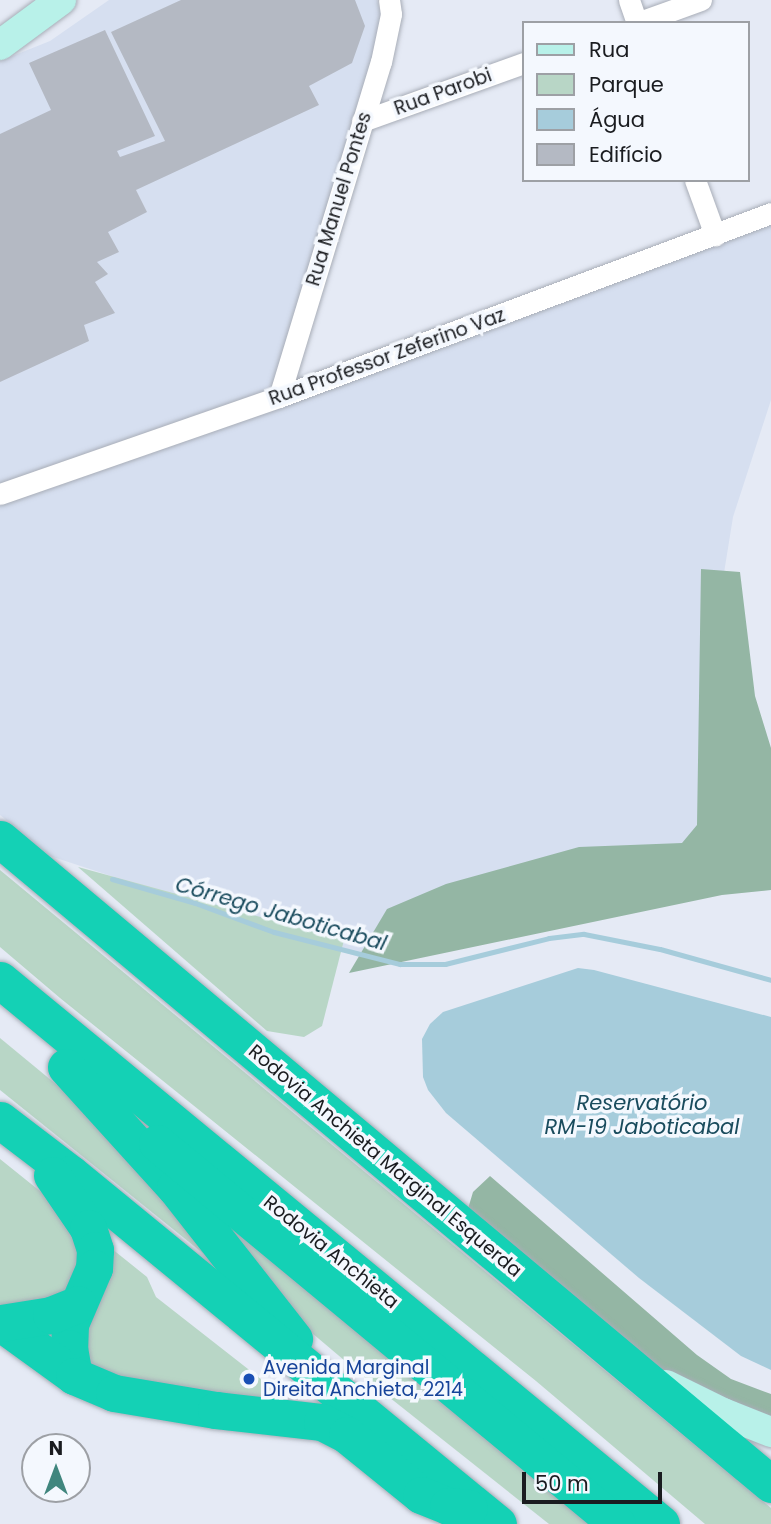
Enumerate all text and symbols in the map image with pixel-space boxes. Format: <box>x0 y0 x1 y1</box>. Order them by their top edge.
legend <box>522 21 750 182</box>
text: Rua <box>589 35 629 64</box>
street label: Rua Parobi <box>391 64 495 120</box>
text: Parque <box>589 70 664 99</box>
text: Água <box>589 105 645 134</box>
street label: Rua Manuel Pontes <box>302 109 376 289</box>
text: Edifício <box>589 140 663 169</box>
street label: Rua Professor Zeferino Vaz <box>266 304 508 410</box>
water label: Córrego Jaboticabal <box>173 872 389 956</box>
street label: Rodovia Anchieta Marginal Esquerda <box>244 1040 526 1282</box>
water label: Reservatório RM-19 Jaboticabal <box>545 1090 739 1140</box>
street label: Rodovia Anchieta <box>259 1191 403 1313</box>
place label: Avenida Marginal Direita Anchieta, 2214 <box>263 1357 463 1401</box>
marker: Avenida Marginal Direita Anchieta, 2214 <box>241 1371 257 1387</box>
north arrow <box>21 1433 91 1503</box>
text: N <box>49 1435 63 1462</box>
scale bar <box>526 1458 666 1502</box>
text: 50 m <box>535 1469 589 1498</box>

